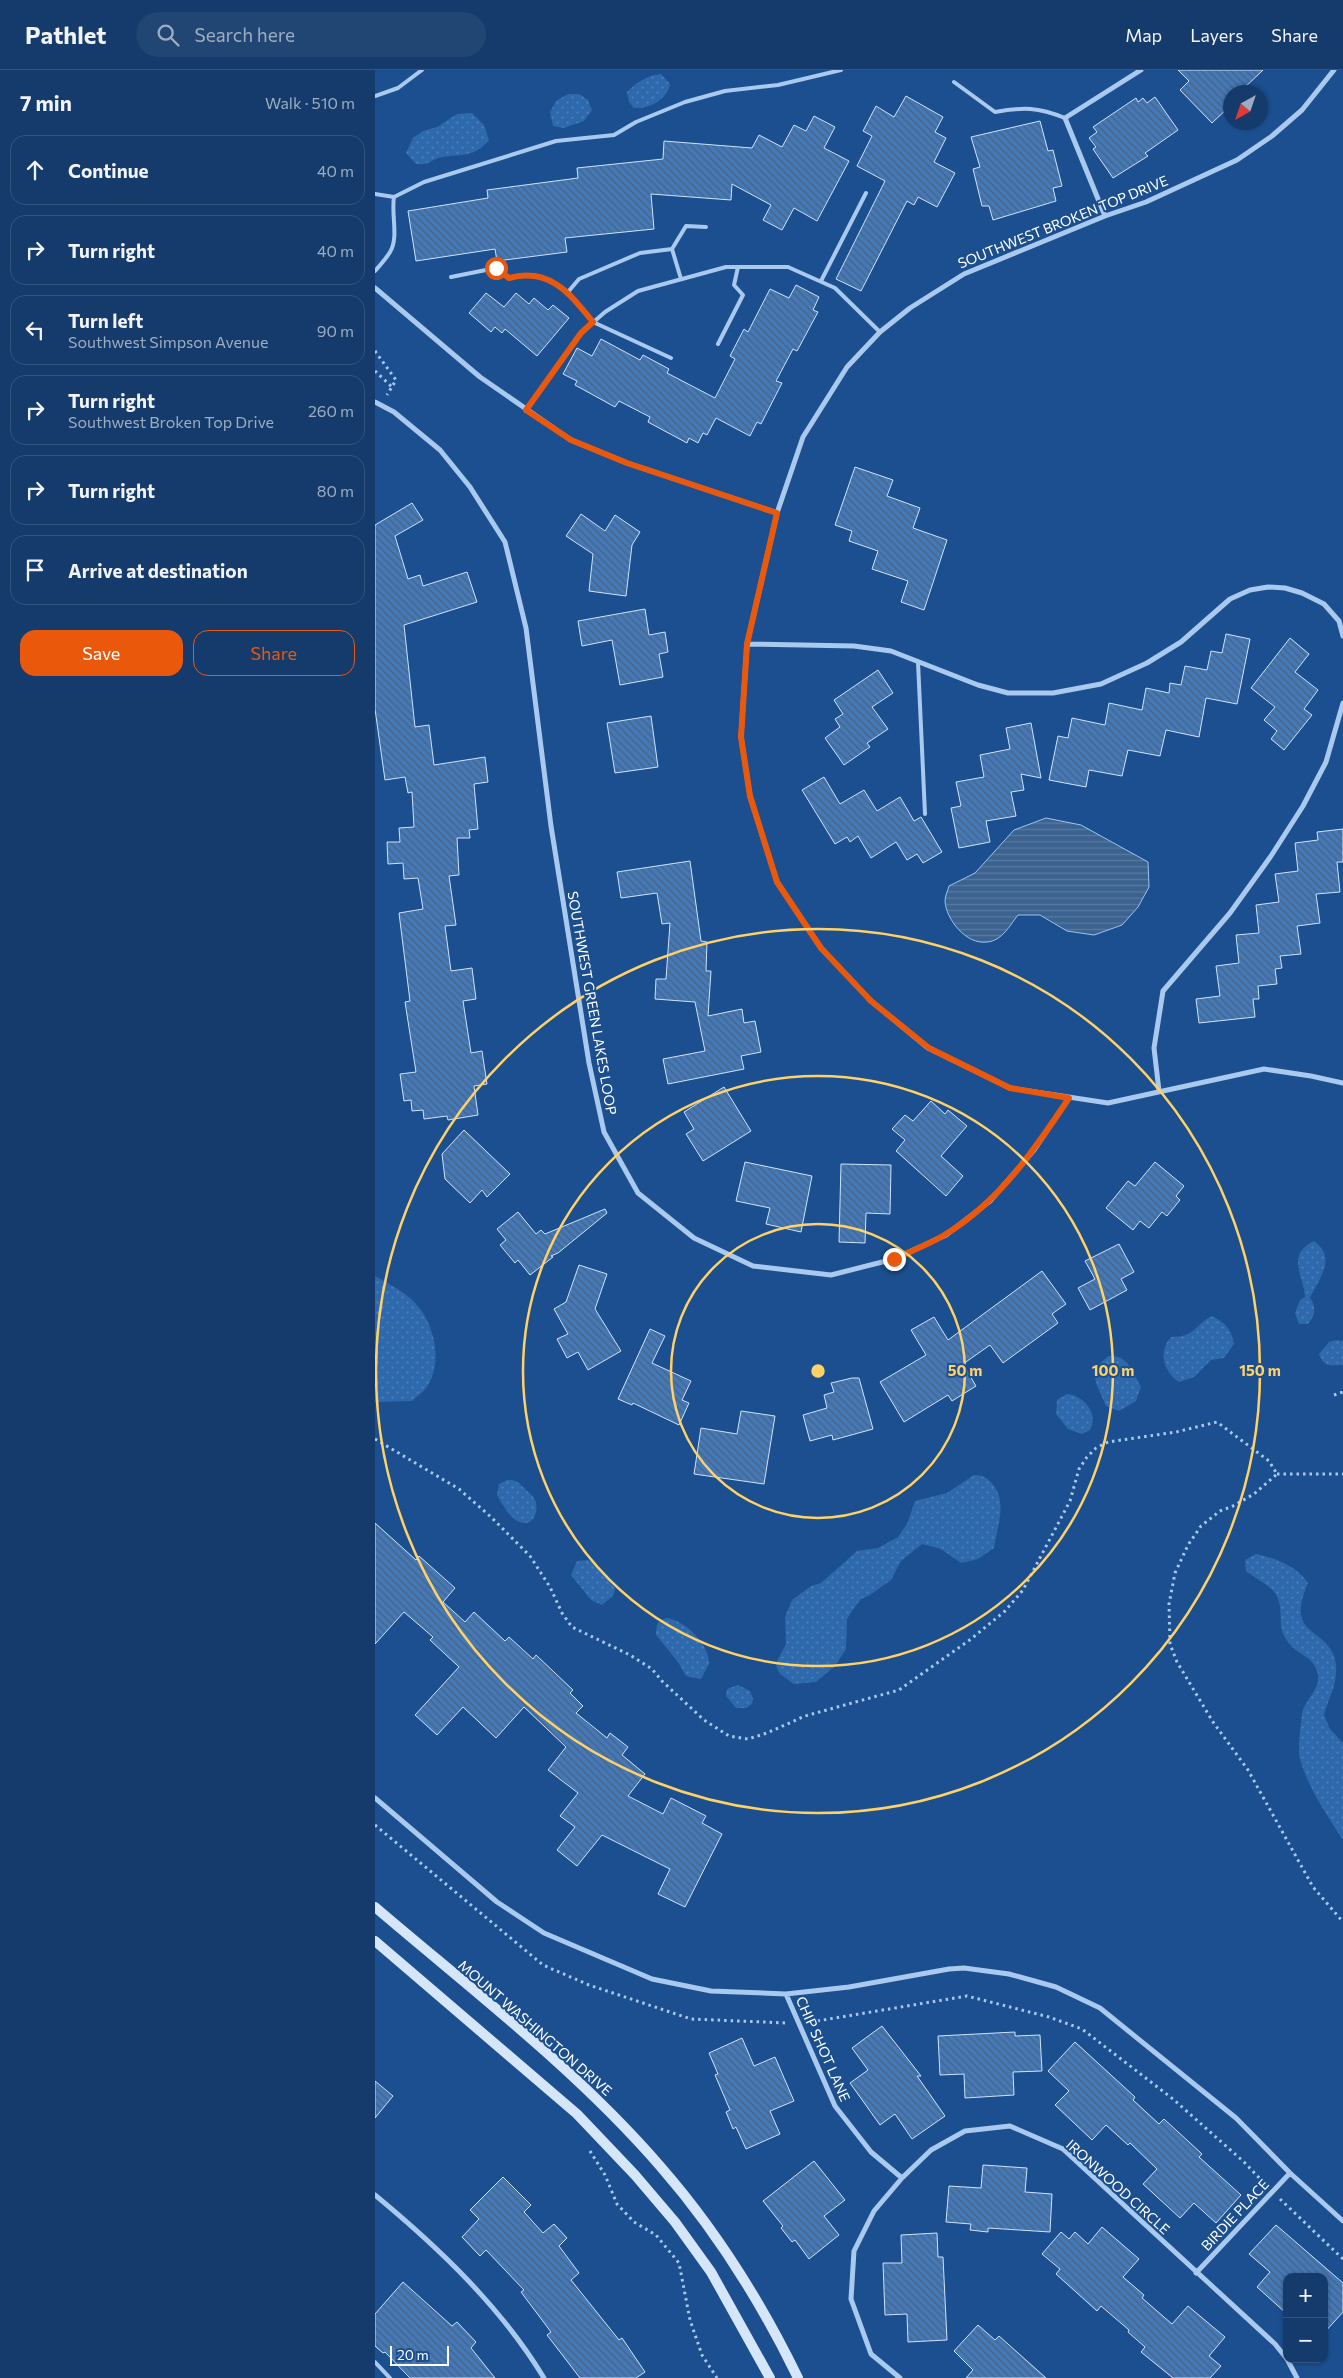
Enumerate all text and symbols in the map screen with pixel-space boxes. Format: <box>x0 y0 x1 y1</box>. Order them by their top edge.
search box <box>136 12 486 57</box>
text: Pathlet <box>25 20 106 49</box>
icon: search <box>154 21 182 49</box>
text: Search here <box>194 23 295 46</box>
text: Map <box>1125 24 1162 46</box>
text: Layers <box>1190 24 1243 46</box>
text: Share <box>1271 24 1318 46</box>
north arrow <box>1223 85 1268 130</box>
text: 7 min <box>20 90 72 115</box>
text: Walk · 510 m <box>265 93 355 112</box>
icon: ahead <box>21 156 49 184</box>
text: Continue <box>68 159 148 182</box>
text: 40 m <box>317 161 354 180</box>
street label: SOUTHWEST BROKEN TOP DRIVE <box>955 171 1170 272</box>
icon: right <box>21 236 49 264</box>
text: Turn right <box>68 239 155 262</box>
text: 40 m <box>317 241 354 260</box>
route start <box>485 257 508 280</box>
text: Turn left <box>68 309 143 332</box>
icon: left <box>21 316 49 344</box>
text: 90 m <box>317 321 354 340</box>
text: Southwest Simpson Avenue <box>68 332 268 351</box>
text: Turn right <box>68 389 155 412</box>
icon: right <box>21 396 49 424</box>
text: 260 m <box>308 401 354 420</box>
text: Southwest Broken Top Drive <box>68 412 274 431</box>
icon: right <box>21 476 49 504</box>
text: Turn right <box>68 479 155 502</box>
text: 80 m <box>317 481 354 500</box>
icon: arrive <box>21 556 49 584</box>
text: Arrive at destination <box>68 559 248 582</box>
button: Save <box>20 630 183 676</box>
button: Share <box>193 630 355 676</box>
street label: SOUTHWEST GREEN LAKES LOOP <box>564 890 621 1116</box>
route end <box>883 1248 906 1271</box>
text: 50 m <box>948 1361 982 1379</box>
text: 100 m <box>1092 1361 1134 1379</box>
text: 150 m <box>1239 1361 1281 1379</box>
centre of rings <box>809 1362 827 1380</box>
street label: MOUNT WASHINGTON DRIVE <box>455 1956 616 2099</box>
street label: CHIP SHOT LANE <box>793 1994 854 2104</box>
street label: IRONWOOD CIRCLE <box>1063 2136 1174 2238</box>
street label: BIRDIE PLACE <box>1197 2175 1272 2254</box>
map controls <box>1283 2273 1328 2363</box>
button: + <box>1283 2273 1328 2318</box>
button: − <box>1283 2318 1328 2363</box>
scale bar <box>390 2343 449 2366</box>
text: 20 m <box>397 2346 429 2363</box>

